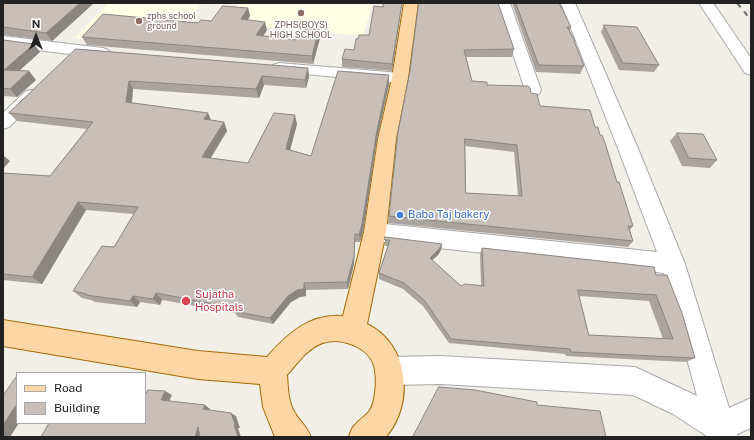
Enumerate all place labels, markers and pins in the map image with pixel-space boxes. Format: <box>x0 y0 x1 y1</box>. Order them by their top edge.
marker: ZPHS(BOYS) HIGH SCHOOL <box>296 8 306 18</box>
place label: zphs school ground <box>147 11 196 32</box>
marker: zphs school ground <box>134 16 144 26</box>
place label: ZPHS(BOYS) HIGH SCHOOL <box>270 20 332 41</box>
place label: Baba Taj bakery <box>408 208 489 222</box>
marker: Baba Taj bakery <box>395 210 405 220</box>
place label: Sujatha Hospitals <box>195 288 243 314</box>
marker: Sujatha Hospitals <box>180 295 192 307</box>

